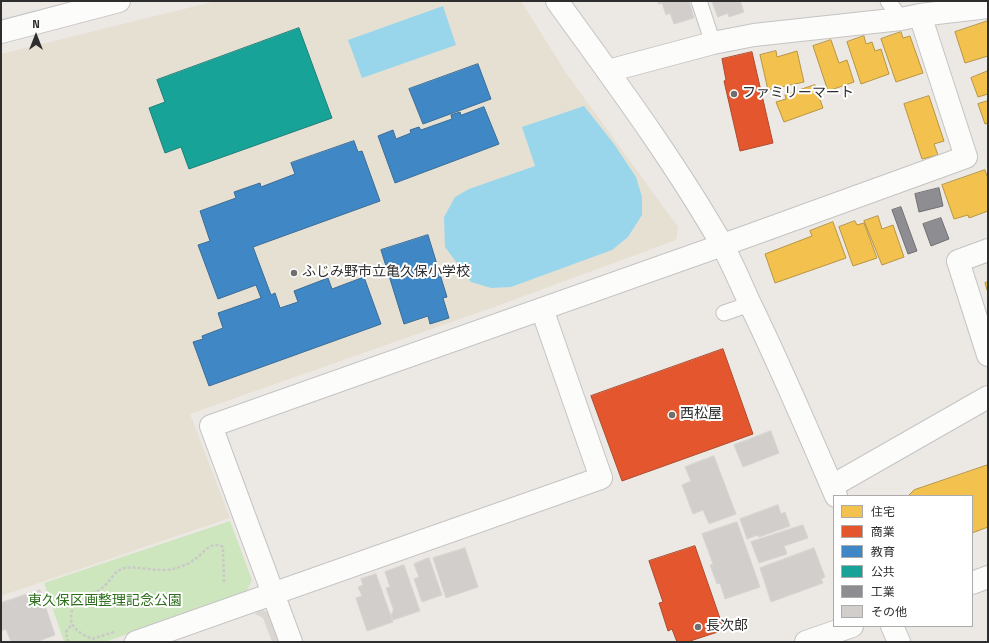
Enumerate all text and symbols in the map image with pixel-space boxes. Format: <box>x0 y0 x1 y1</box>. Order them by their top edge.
north arrow <box>16 16 56 56</box>
text: N <box>32 16 40 32</box>
place label: ファミリーマート <box>742 86 854 102</box>
marker: ファミリーマート <box>729 89 739 99</box>
place label: ふじみ野市立亀久保小学校 <box>302 265 470 281</box>
marker: ふじみ野市立亀久保小学校 <box>289 268 299 278</box>
place label: 西松屋 <box>680 407 722 423</box>
marker: 西松屋 <box>667 410 677 420</box>
legend <box>833 495 973 627</box>
text: 住宅 <box>871 502 895 521</box>
text: 商業 <box>871 522 895 541</box>
text: 教育 <box>871 542 895 561</box>
text: 公共 <box>871 562 895 581</box>
text: 工業 <box>871 582 895 601</box>
park label: 東久保区画整理記念公園 <box>28 594 182 610</box>
text: その他 <box>871 602 907 621</box>
place label: 長次郎 <box>706 619 748 635</box>
marker: 長次郎 <box>693 622 703 632</box>

